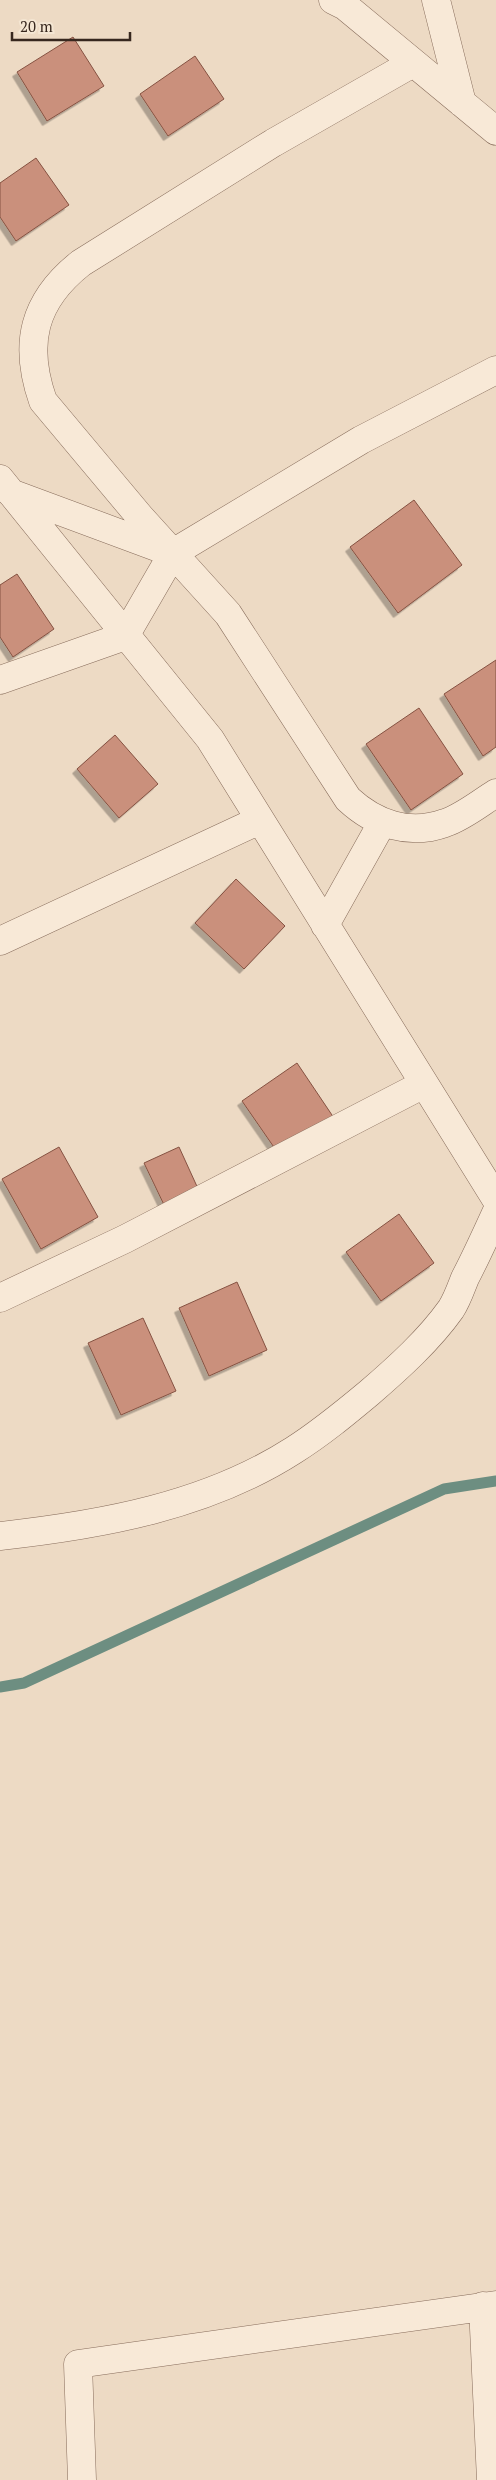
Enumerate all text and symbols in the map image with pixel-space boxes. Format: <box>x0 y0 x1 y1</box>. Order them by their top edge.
scale bar <box>12 10 130 42</box>
text: 20 m <box>20 16 53 36</box>

